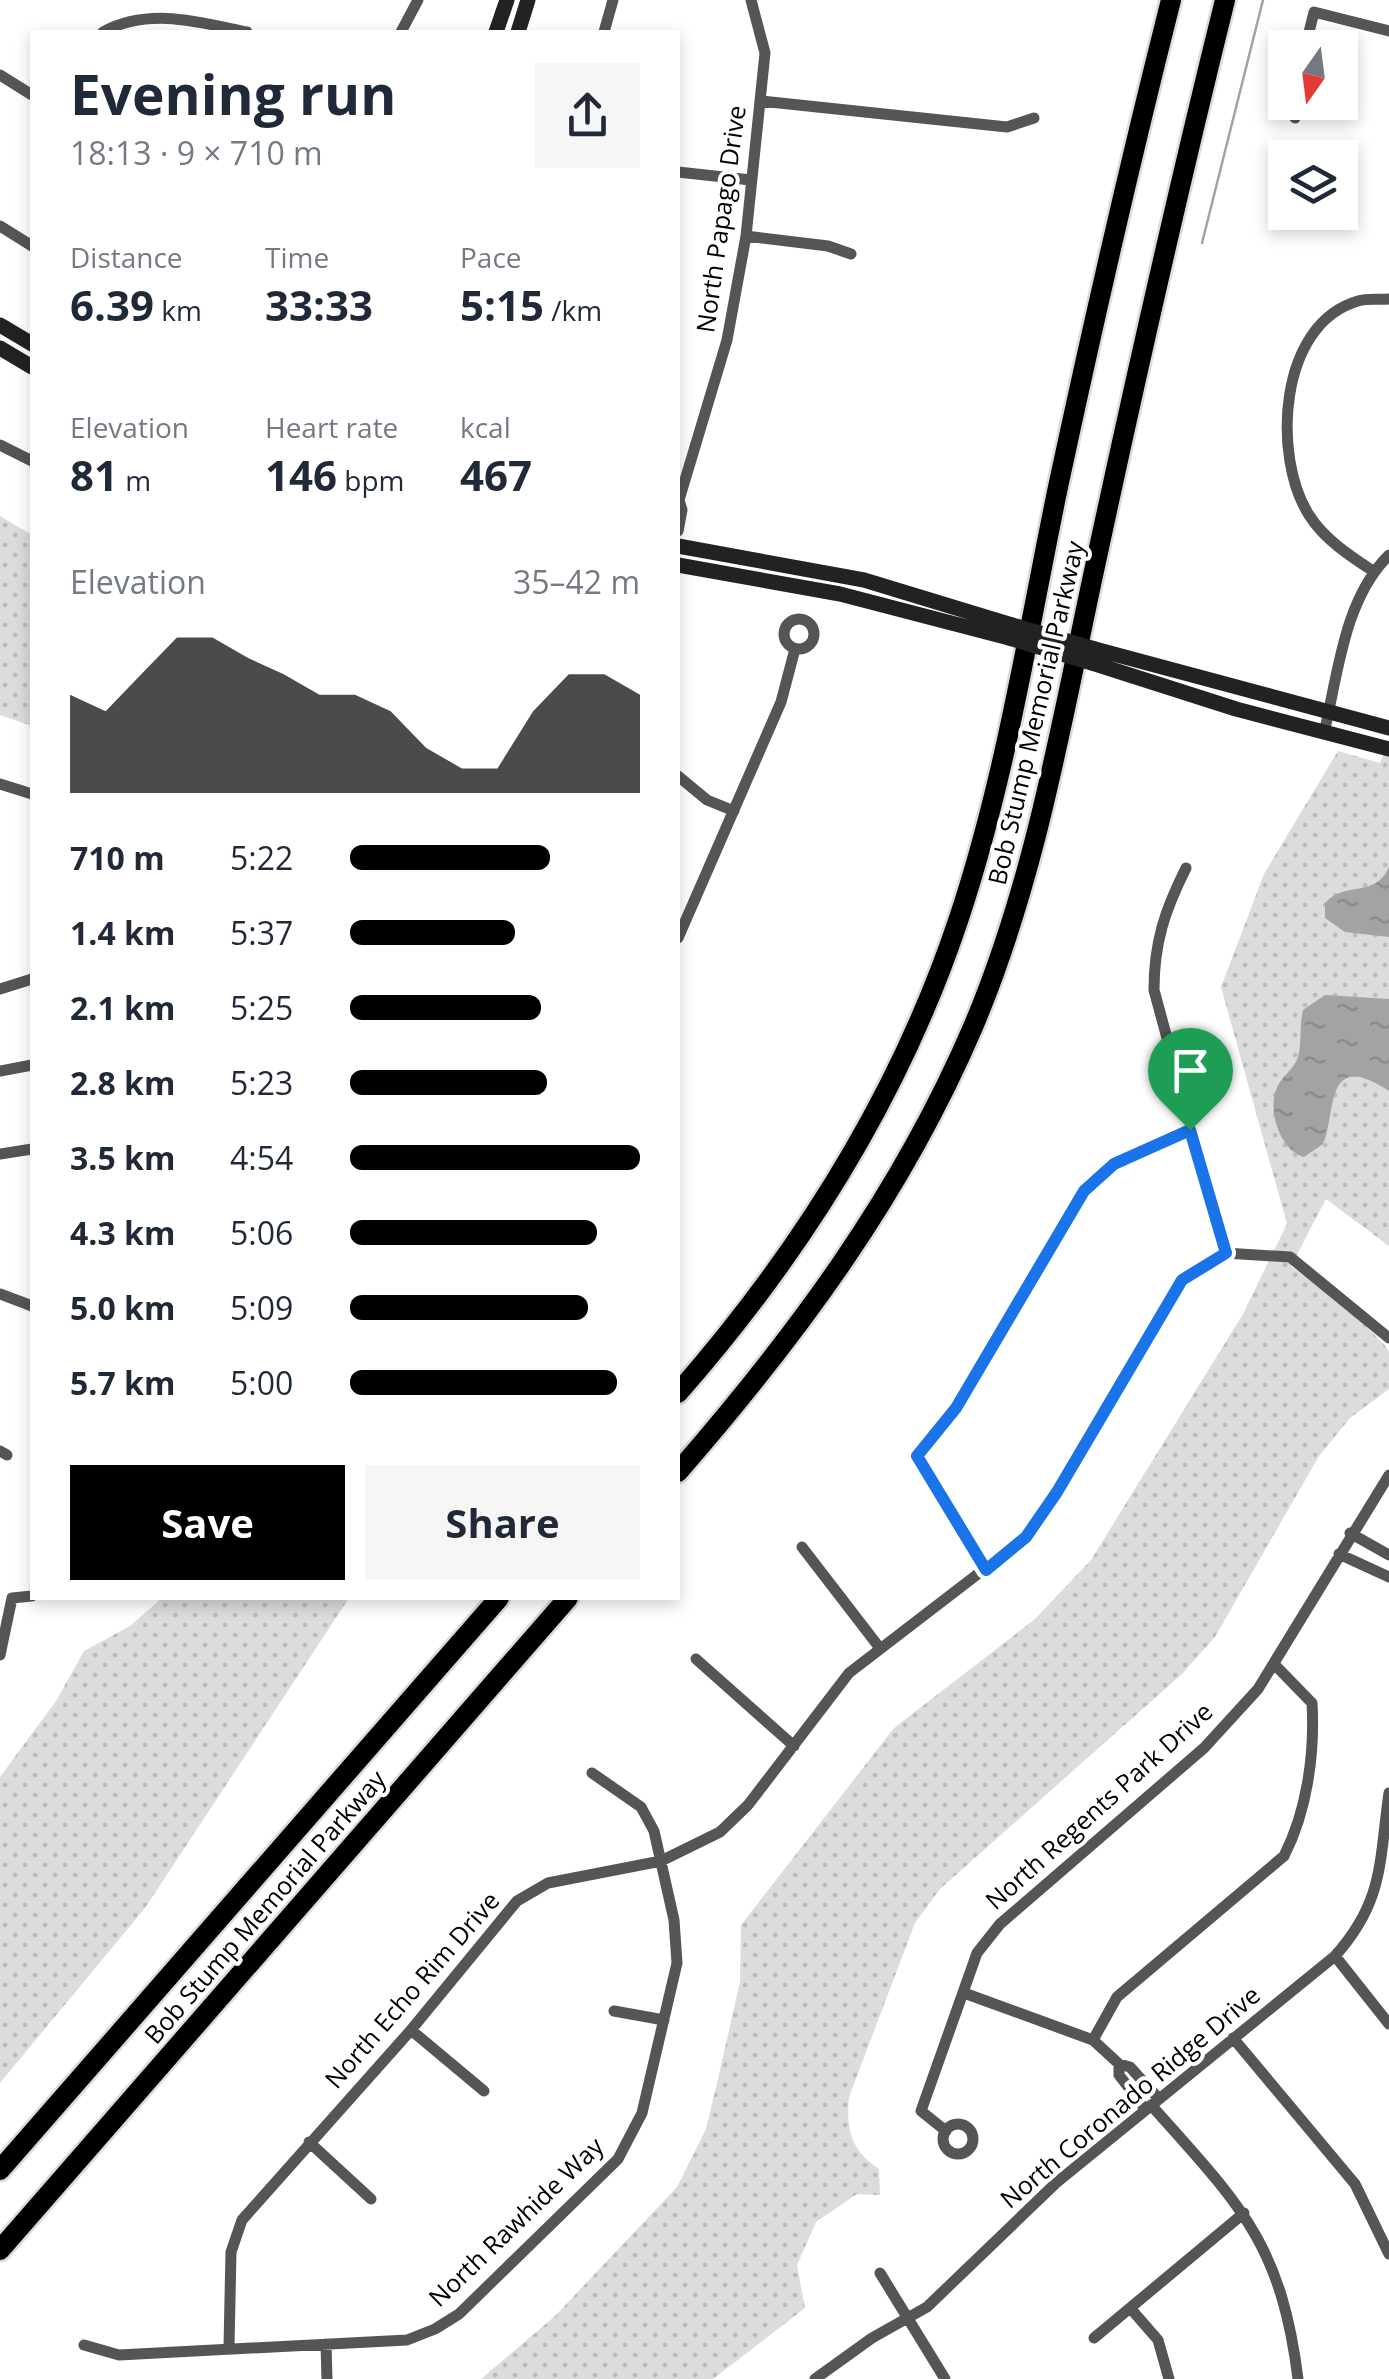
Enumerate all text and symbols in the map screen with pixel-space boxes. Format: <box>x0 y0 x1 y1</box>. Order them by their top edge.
north arrow <box>1268 30 1358 120</box>
map controls <box>1268 30 1358 230</box>
text: Evening run <box>70 56 396 131</box>
button: share <box>535 63 640 168</box>
street label: North Papago Drive <box>687 103 753 335</box>
text: 18:13 · 9 × 710 m <box>70 131 323 174</box>
button: layers <box>1268 140 1358 230</box>
text: Distance <box>70 238 183 276</box>
text: Time <box>265 238 329 276</box>
text: Pace <box>460 238 522 276</box>
text: 6.39 <box>70 276 154 333</box>
text: 33:33 <box>265 276 373 333</box>
text: 5:15 <box>460 276 544 333</box>
text: km <box>154 291 202 329</box>
text: /km <box>544 291 602 329</box>
text: Elevation <box>70 408 189 446</box>
text: Heart rate <box>265 408 398 446</box>
text: kcal <box>460 408 511 446</box>
text: 81 <box>70 446 118 503</box>
text: 146 <box>265 446 337 503</box>
text: 467 <box>460 446 532 503</box>
text: m <box>118 461 151 499</box>
text: bpm <box>337 461 405 499</box>
street label: Bob Stump Memorial Parkway <box>979 537 1091 888</box>
text: Elevation <box>70 560 206 603</box>
text: 35–42 m <box>513 560 640 603</box>
text: 710 m <box>70 836 165 879</box>
text: 5:22 <box>230 836 293 879</box>
text: 1.4 km <box>70 911 175 954</box>
text: 5:37 <box>230 911 293 954</box>
text: 2.1 km <box>70 986 175 1029</box>
text: 5:25 <box>230 986 293 1029</box>
pin <box>1148 1028 1233 1131</box>
icon: arrive <box>1163 1043 1218 1098</box>
text: 2.8 km <box>70 1061 175 1104</box>
text: 5:23 <box>230 1061 293 1104</box>
text: 3.5 km <box>70 1136 175 1179</box>
text: 4:54 <box>230 1136 293 1179</box>
text: 4.3 km <box>70 1211 175 1254</box>
text: 5:06 <box>230 1211 293 1254</box>
text: 5.0 km <box>70 1286 175 1329</box>
text: 5:09 <box>230 1286 293 1329</box>
text: 5.7 km <box>70 1361 175 1404</box>
text: 5:00 <box>230 1361 293 1404</box>
button: Save <box>70 1465 345 1580</box>
button: Share <box>365 1465 640 1580</box>
street label: North Regents Park Drive <box>978 1694 1219 1916</box>
street label: Bob Stump Memorial Parkway <box>136 1762 393 2050</box>
street label: North Echo Rim Drive <box>316 1884 506 2095</box>
street label: North Coronado Ridge Drive <box>992 1977 1266 2215</box>
street label: North Rawhide Way <box>421 2129 610 2314</box>

